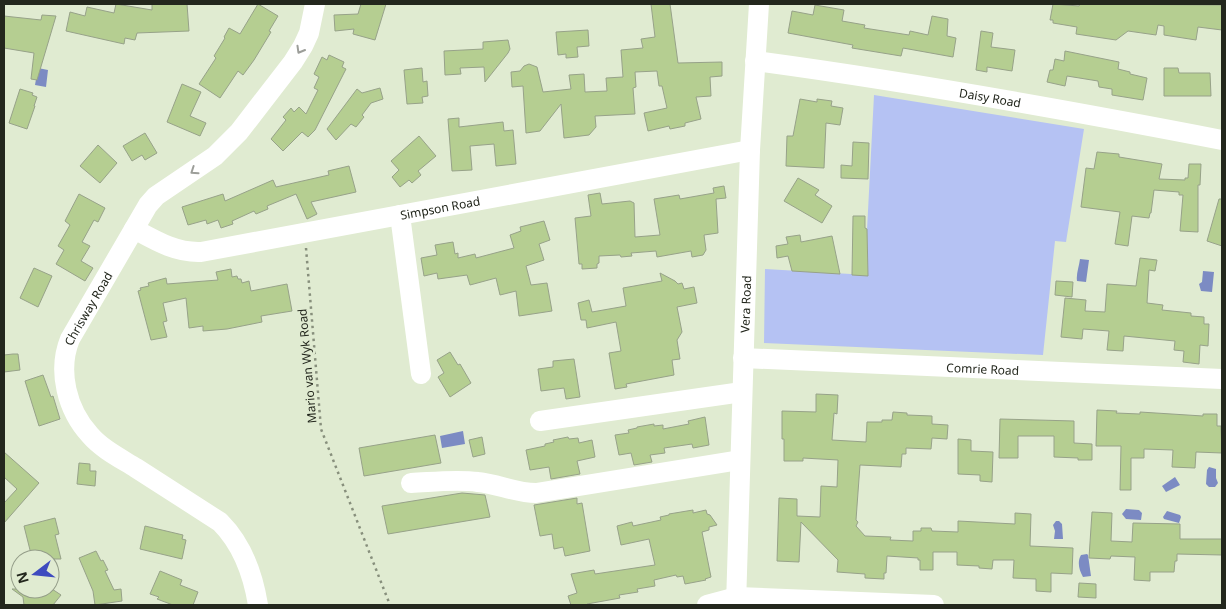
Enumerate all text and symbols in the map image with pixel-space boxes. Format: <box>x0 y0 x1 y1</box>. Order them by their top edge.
one-way arrow <box>296 44 306 53</box>
street label: Daisy Road <box>958 84 1022 111</box>
one-way arrow <box>190 165 200 174</box>
street label: Simpson Road <box>399 192 481 223</box>
street label: Chrisway Road <box>60 268 116 348</box>
street label: Vera Road <box>736 275 755 333</box>
street label: Mario van Wyk Road <box>294 308 320 424</box>
street label: Comrie Road <box>946 358 1020 379</box>
north arrow <box>10 549 60 599</box>
text: N <box>11 570 33 586</box>

